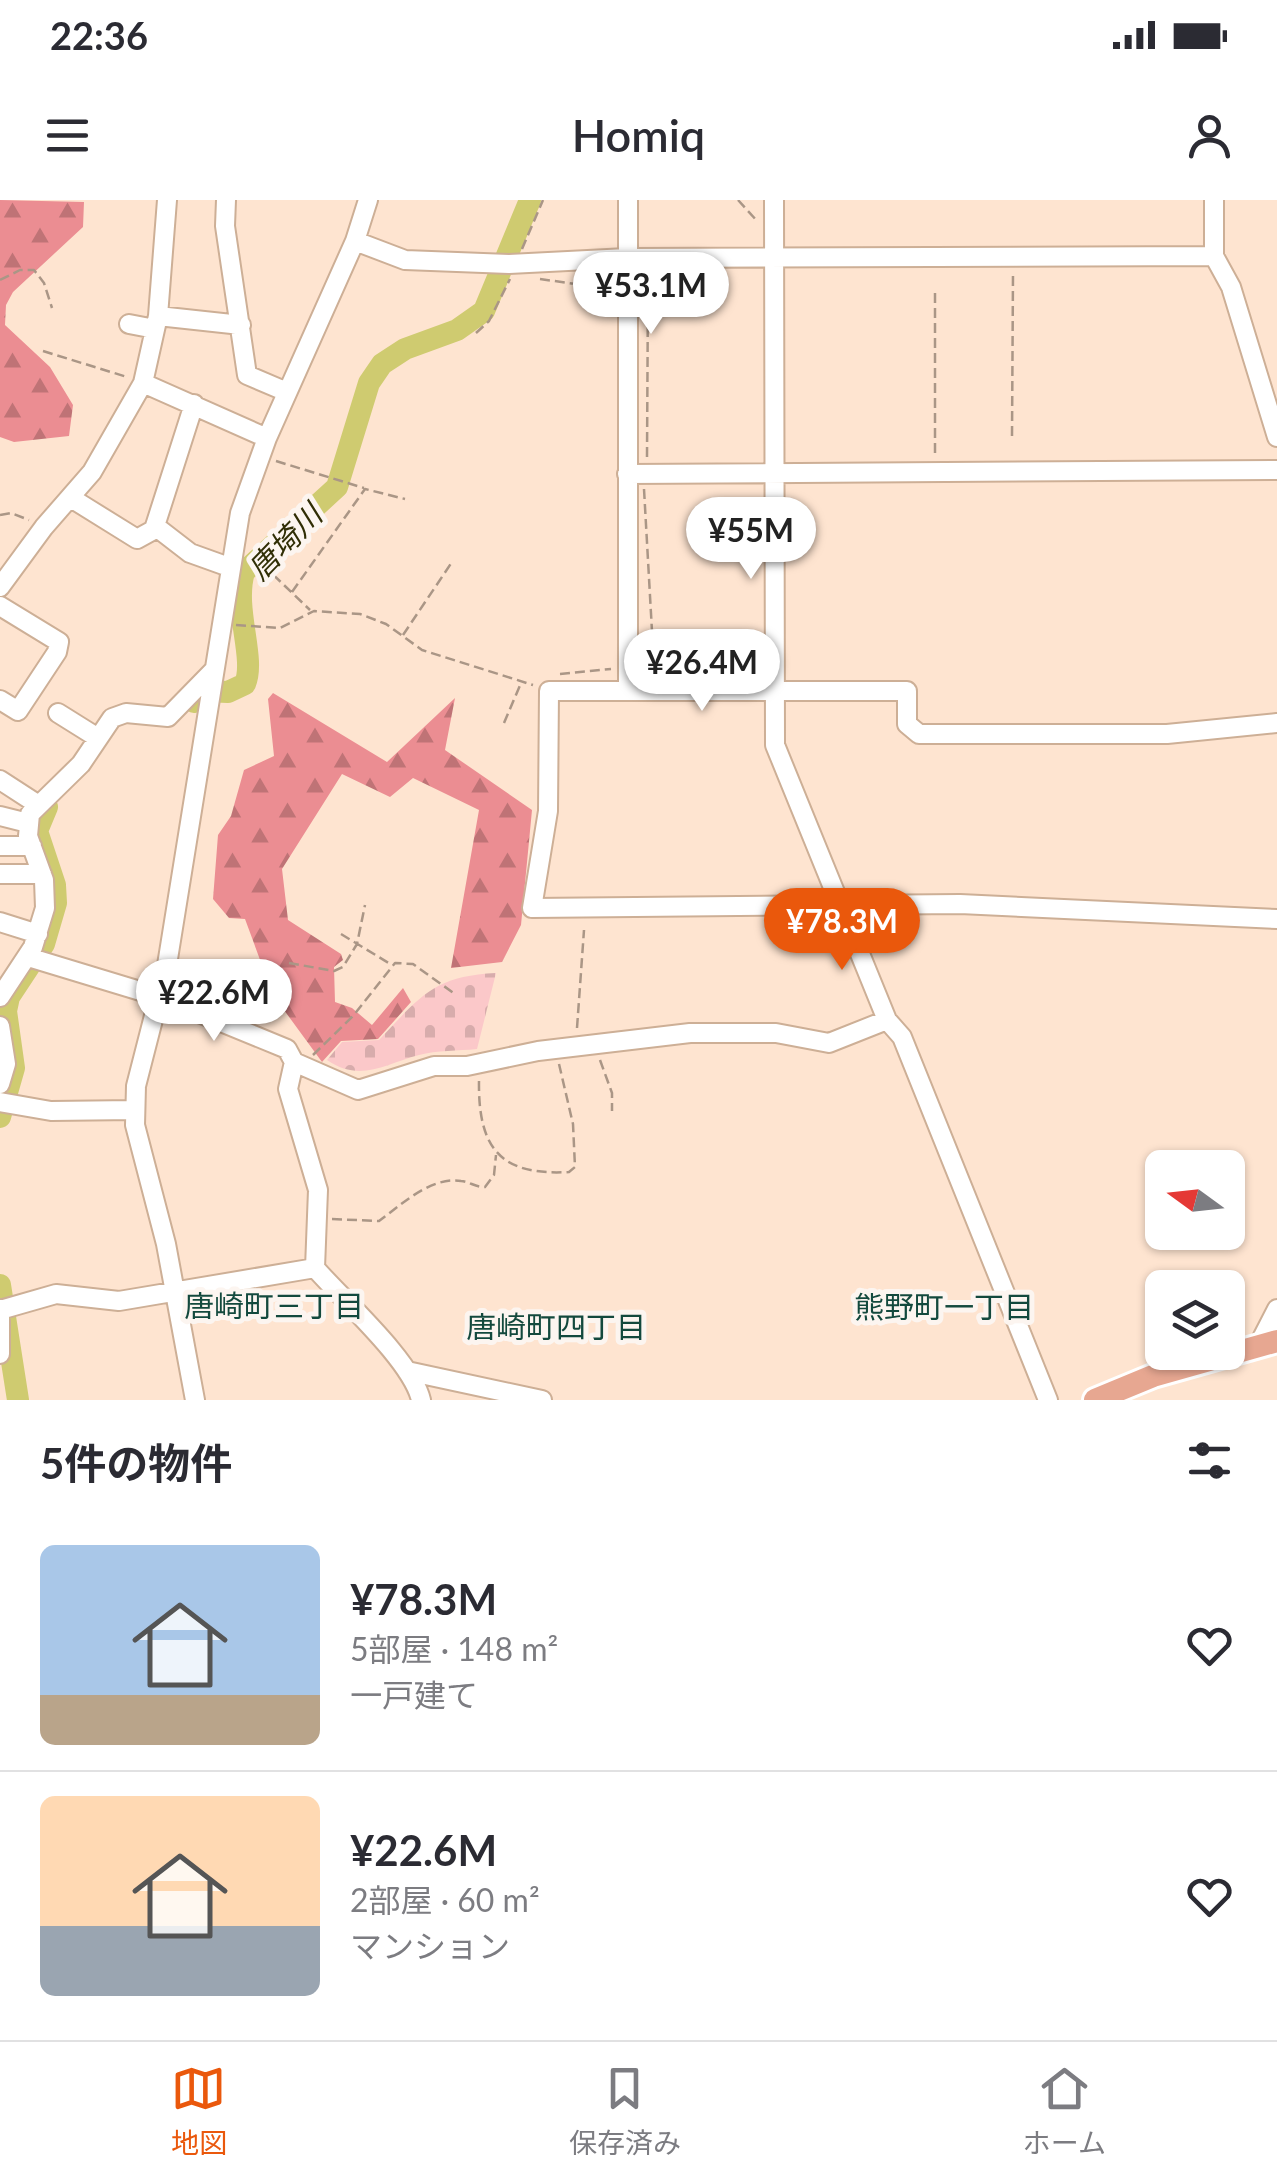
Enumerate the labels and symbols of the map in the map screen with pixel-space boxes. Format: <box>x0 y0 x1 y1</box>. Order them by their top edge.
pin: ¥53.1M <box>570 252 732 337</box>
water label: 唐埼川 <box>240 494 330 586</box>
pin: ¥55M <box>692 497 810 582</box>
pin: ¥26.4M <box>621 629 783 714</box>
pin: ¥78.3M <box>761 888 923 973</box>
pin: ¥22.6M <box>133 959 295 1044</box>
north arrow <box>1145 1150 1245 1250</box>
district label: 唐崎町三丁目 <box>184 1287 364 1323</box>
district label: 熊野町一丁目 <box>854 1288 1034 1324</box>
district label: 唐崎町四丁目 <box>466 1308 646 1344</box>

